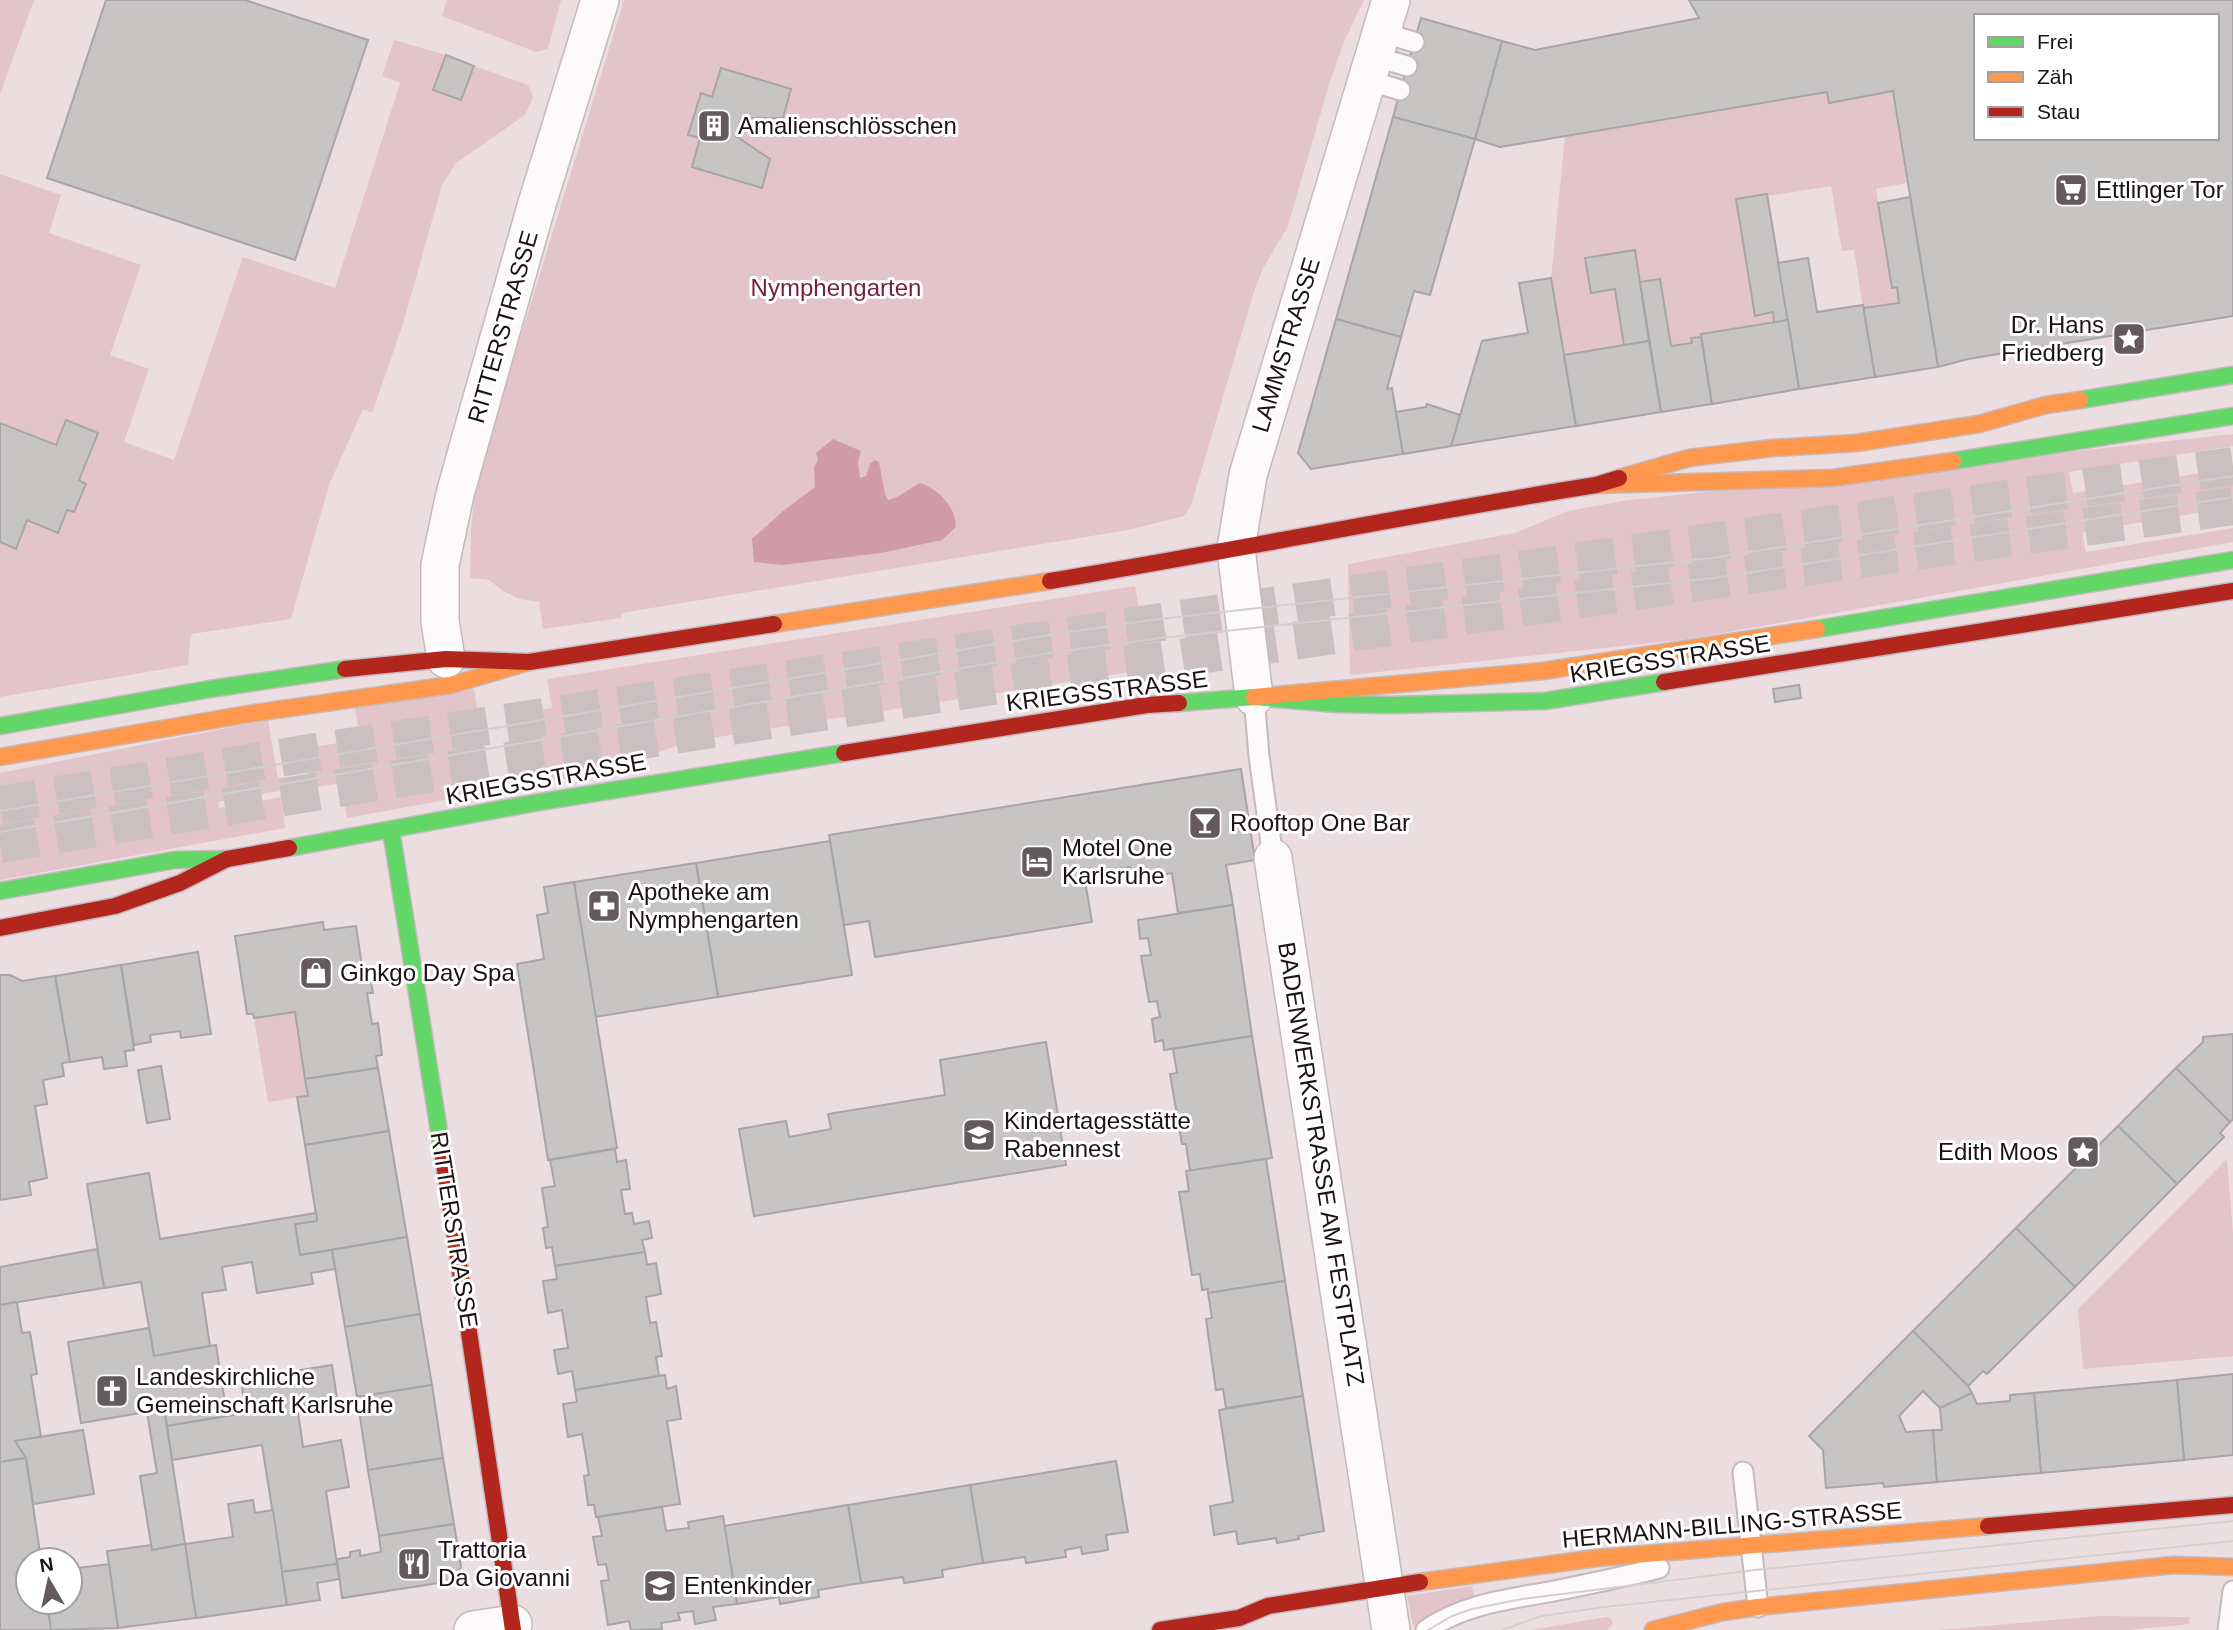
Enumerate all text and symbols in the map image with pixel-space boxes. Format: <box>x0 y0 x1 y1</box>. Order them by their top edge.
legend <box>1974 14 2219 140</box>
text: Frei <box>2037 30 2073 53</box>
text: Zäh <box>2037 65 2073 88</box>
text: Stau <box>2037 100 2080 123</box>
building icon: Amalienschlösschen <box>695 107 733 145</box>
place label: Amalienschlösschen <box>738 112 957 139</box>
supermarket icon: Ettlinger Tor <box>2052 171 2090 209</box>
place label: Ettlinger Tor <box>2096 176 2224 203</box>
street label: RITTERSTRASSE <box>462 228 543 426</box>
street label: LAMMSTRASSE <box>1246 254 1325 436</box>
park label: Nymphengarten <box>751 274 921 301</box>
place label: Dr. Hans Friedberg <box>2001 311 2104 366</box>
place icon: Dr. Hans Friedberg <box>2110 320 2148 358</box>
street label: KRIEGSSTRASSE <box>1568 629 1772 688</box>
street label: KRIEGSSTRASSE <box>1005 665 1209 716</box>
street label: KRIEGSSTRASSE <box>444 748 648 809</box>
bar icon: Rooftop One Bar <box>1186 804 1224 842</box>
place label: Rooftop One Bar <box>1230 809 1410 836</box>
place label: Motel One Karlsruhe <box>1062 834 1173 889</box>
hotel icon: Motel One Karlsruhe <box>1018 843 1056 881</box>
place label: Apotheke am Nymphengarten <box>628 878 799 933</box>
pharmacy icon: Apotheke am Nymphengarten <box>585 887 623 925</box>
street label: BADENWERKSTRASSE AM FESTPLATZ <box>1273 940 1370 1388</box>
shop icon: Ginkgo Day Spa <box>297 954 335 992</box>
place label: Ginkgo Day Spa <box>340 959 515 986</box>
place label: Kindertagesstätte Rabennest <box>1004 1107 1191 1162</box>
school or university icon: Kindertagesstätte Rabennest <box>960 1116 998 1154</box>
street label: RITTERSTRASSE <box>426 1130 483 1330</box>
place icon: Edith Moos <box>2064 1133 2102 1171</box>
place label: Edith Moos <box>1938 1138 2058 1165</box>
place label: Landeskirchliche Gemeinschaft Karlsruhe <box>136 1363 393 1418</box>
church icon: Landeskirchliche Gemeinschaft Karlsruhe <box>93 1372 131 1410</box>
street label: HERMANN-BILLING-STRASSE <box>1561 1496 1903 1553</box>
place label: Trattoria Da Giovanni <box>438 1536 570 1591</box>
restaurant icon: Trattoria Da Giovanni <box>395 1545 433 1583</box>
north arrow <box>14 1546 84 1616</box>
text: N <box>38 1553 55 1576</box>
school or university icon: Entenkinder <box>641 1567 679 1605</box>
place label: Entenkinder <box>684 1572 812 1599</box>

